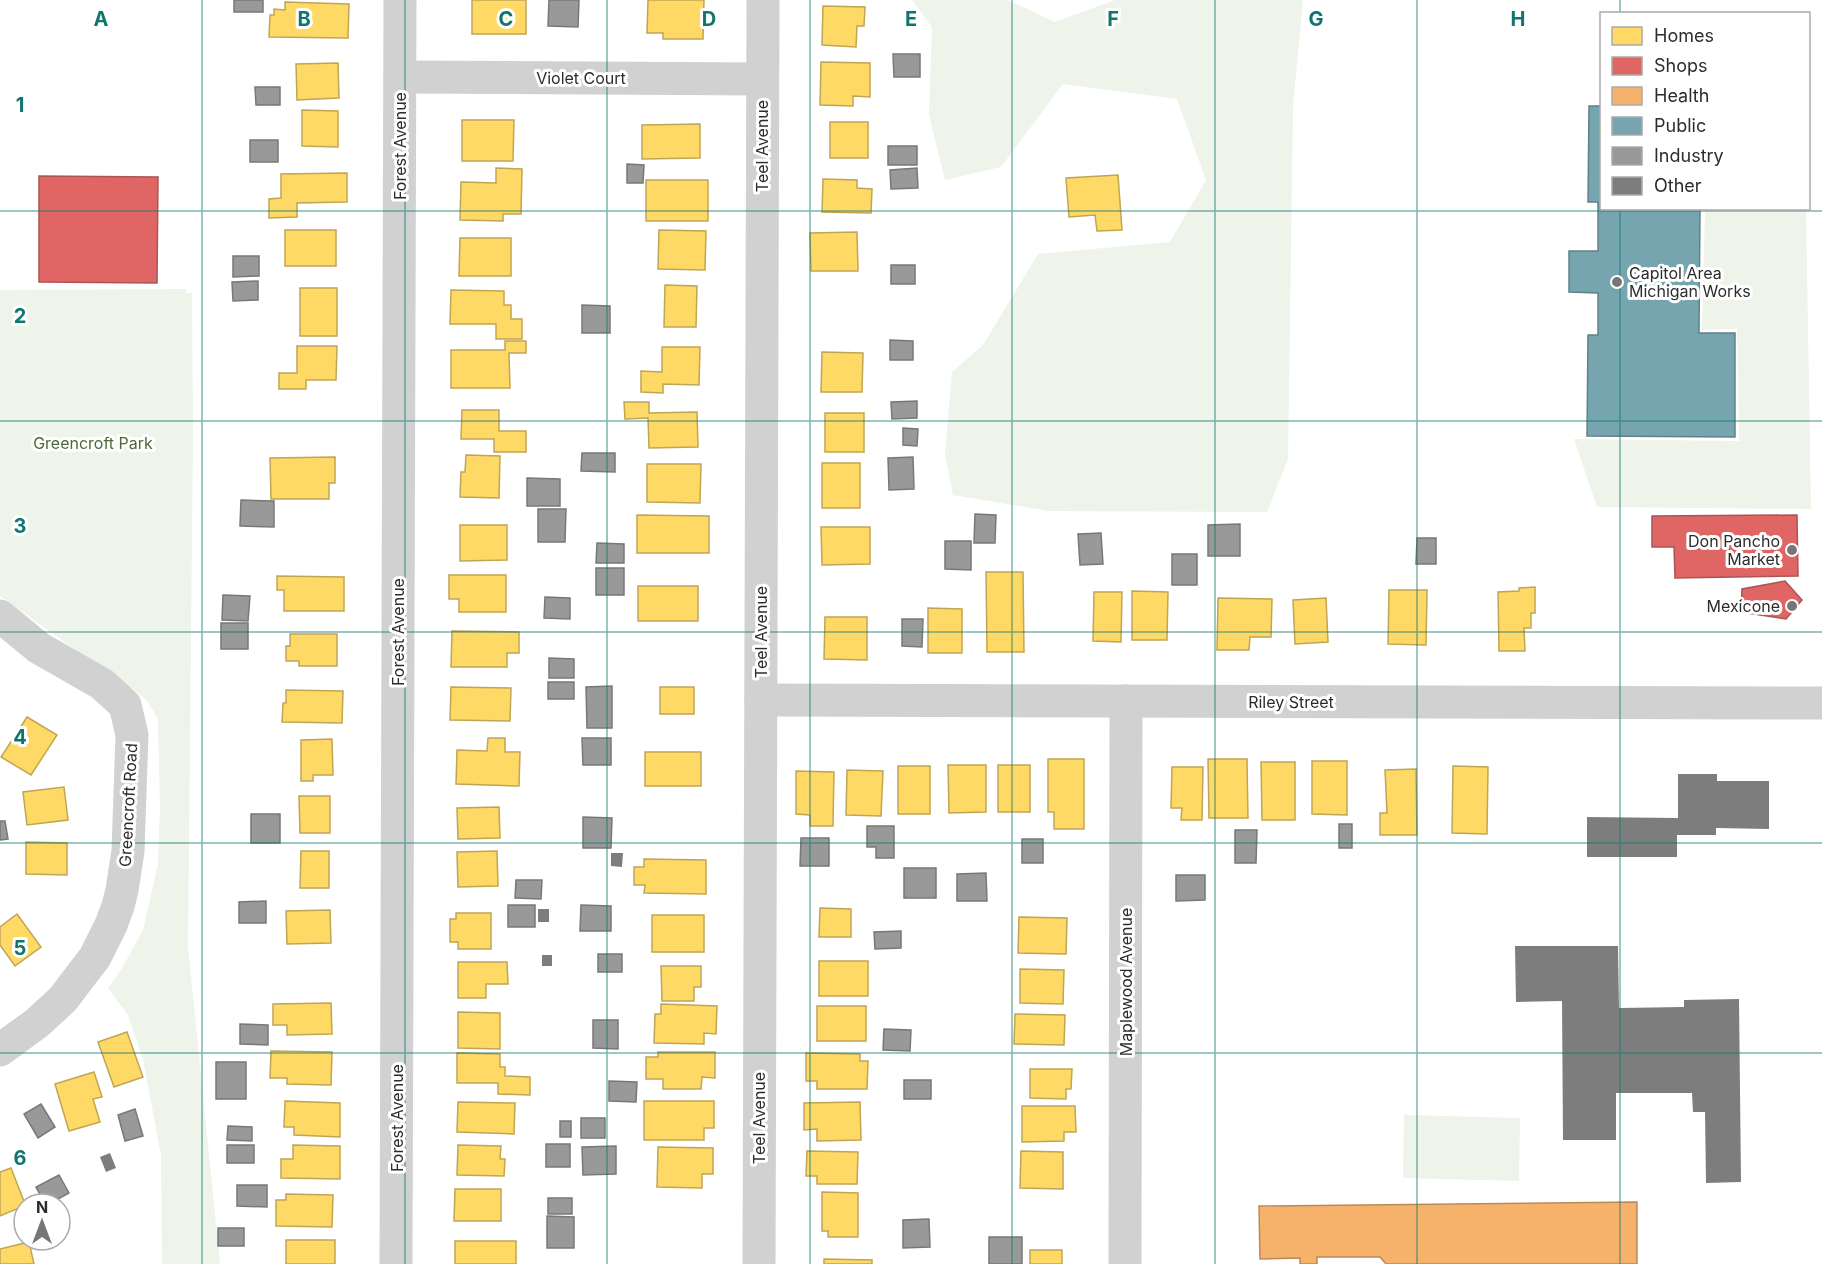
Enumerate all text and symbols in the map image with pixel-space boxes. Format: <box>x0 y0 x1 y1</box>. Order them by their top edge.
text: A <box>94 7 109 31</box>
text: B <box>297 7 311 31</box>
text: C <box>499 7 513 31</box>
text: D <box>702 7 716 31</box>
text: E <box>905 7 917 31</box>
text: F <box>1107 7 1119 31</box>
text: G <box>1308 7 1324 31</box>
text: H <box>1511 7 1525 31</box>
legend <box>1600 12 1810 210</box>
text: Homes <box>1654 25 1714 46</box>
text: Shops <box>1654 55 1708 76</box>
street label: Violet Court <box>536 68 626 88</box>
text: Health <box>1654 85 1709 106</box>
street label: Forest Avenue <box>390 92 410 200</box>
text: 1 <box>16 93 24 117</box>
street label: Teel Avenue <box>752 100 772 192</box>
text: Public <box>1654 115 1706 136</box>
text: Industry <box>1654 145 1724 166</box>
text: Other <box>1654 175 1702 196</box>
place label: Capitol Area Michigan Works <box>1629 263 1751 301</box>
marker: Capitol Area Michigan Works <box>1610 275 1624 289</box>
text: 2 <box>14 304 26 328</box>
park label: Greencroft Park <box>33 433 153 453</box>
text: 3 <box>14 514 26 538</box>
place label: Don Pancho Market <box>1688 531 1780 569</box>
marker: Don Pancho Market <box>1785 543 1799 557</box>
street label: Forest Avenue <box>388 578 408 686</box>
street label: Teel Avenue <box>751 586 771 678</box>
place label: Mexicone <box>1706 596 1780 616</box>
marker: Mexicone <box>1785 599 1799 613</box>
street label: Riley Street <box>1248 692 1334 712</box>
text: 4 <box>13 725 27 749</box>
street label: Greencroft Road <box>115 743 141 867</box>
street label: Maplewood Avenue <box>1116 908 1136 1056</box>
text: 5 <box>14 936 26 960</box>
street label: Forest Avenue <box>387 1064 407 1172</box>
street label: Teel Avenue <box>749 1072 769 1164</box>
text: 6 <box>14 1146 27 1170</box>
north arrow <box>12 1192 72 1252</box>
text: N <box>36 1197 48 1217</box>

